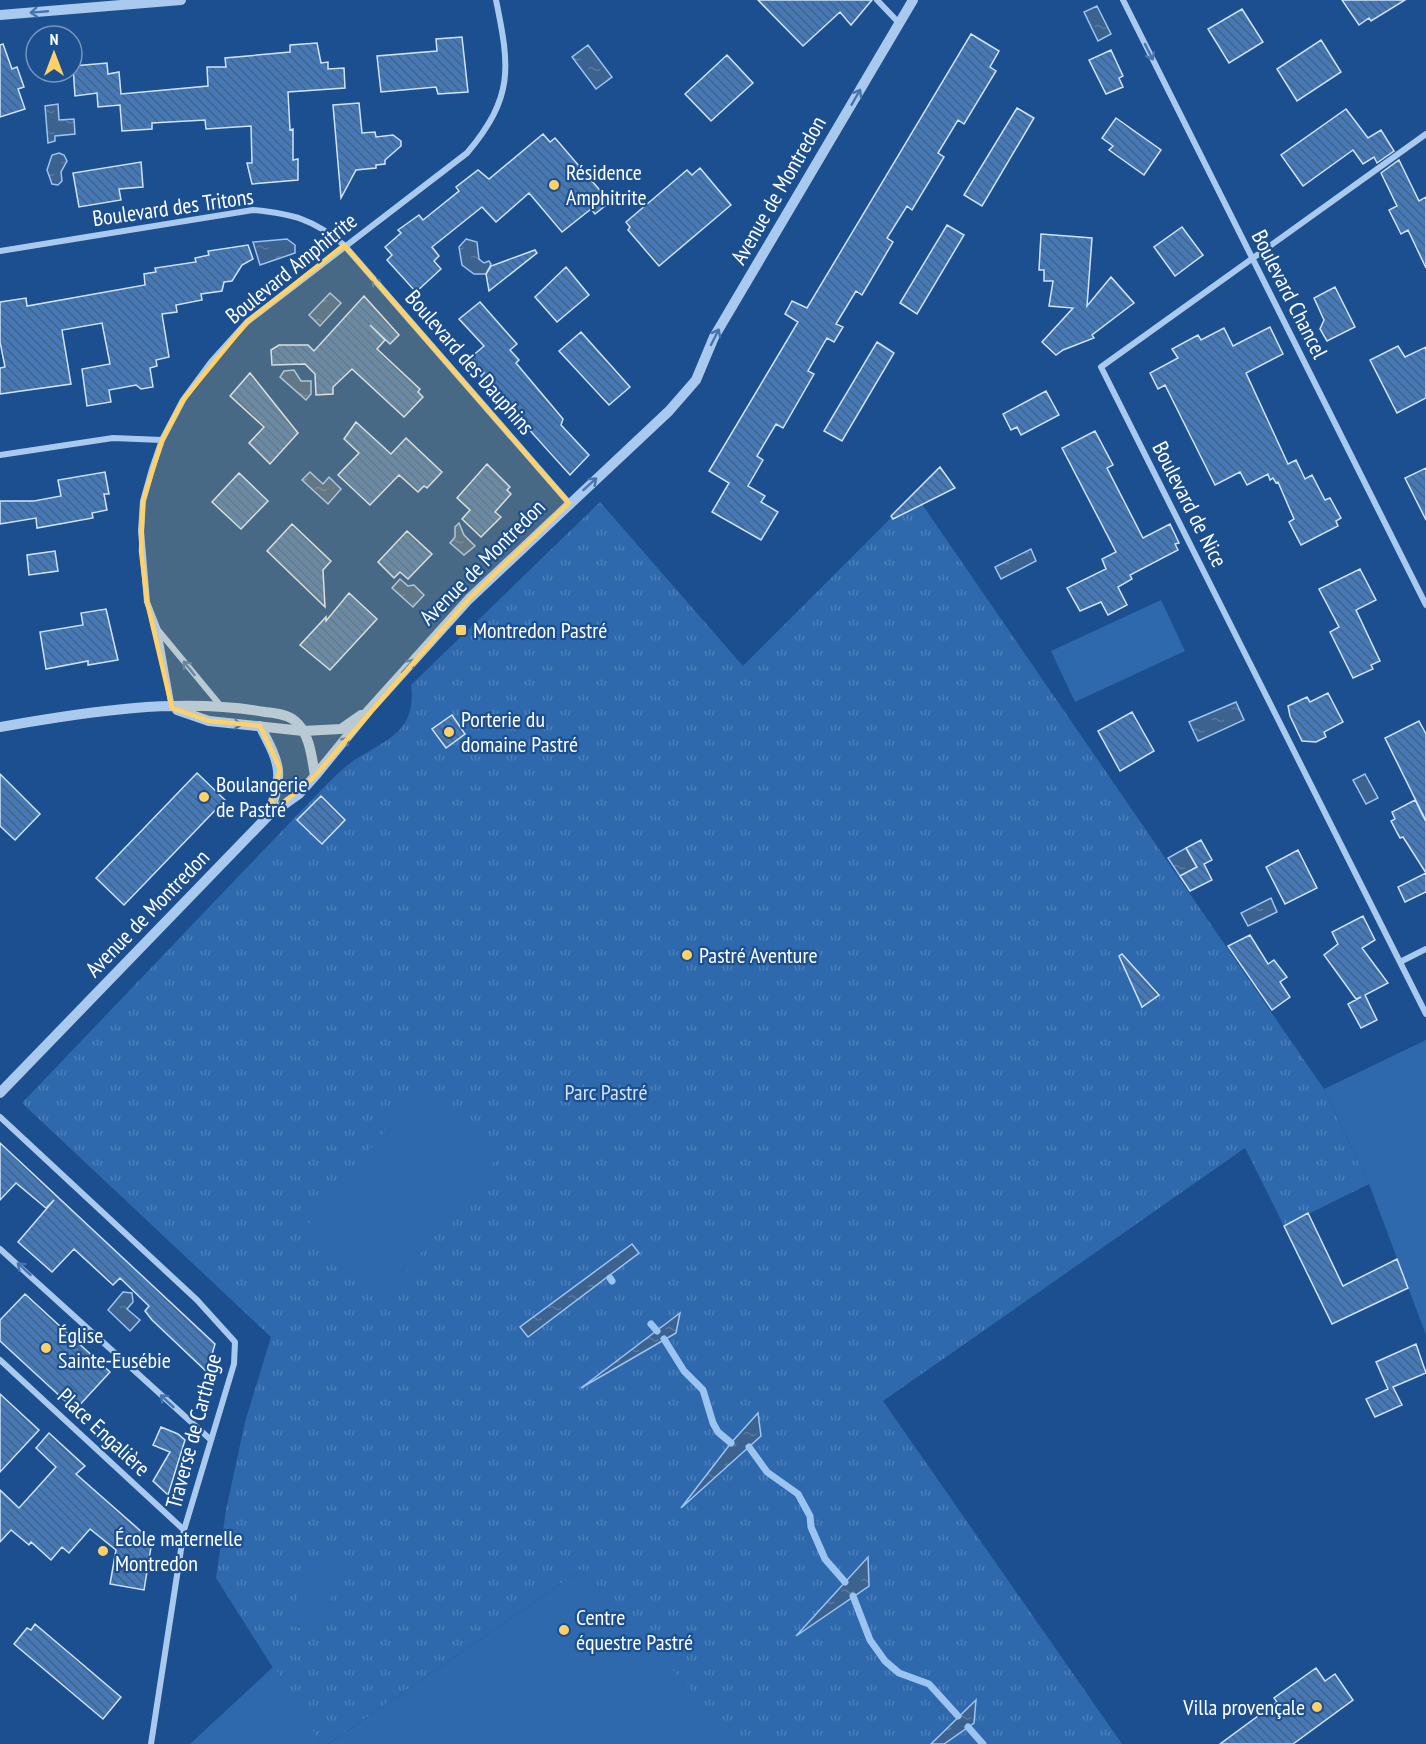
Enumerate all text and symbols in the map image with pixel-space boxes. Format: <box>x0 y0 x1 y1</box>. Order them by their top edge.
one-way arrow <box>30 7 49 18</box>
north arrow <box>24 24 84 84</box>
text: N <box>50 29 58 49</box>
one-way arrow <box>1143 43 1155 61</box>
one-way arrow <box>850 89 862 106</box>
street label: Avenue de Montredon <box>724 111 832 269</box>
place label: Résidence Amphitrite <box>566 158 647 211</box>
marker: Résidence Amphitrite <box>547 178 561 192</box>
street label: Boulevard des Tritons <box>91 182 255 232</box>
street label: Boulevard Amphitrite <box>220 207 362 329</box>
street label: Boulevard Chancel <box>1246 225 1335 364</box>
one-way arrow <box>372 277 385 293</box>
street label: Boulevard des Dauphins <box>400 284 540 440</box>
one-way arrow <box>710 329 721 347</box>
street label: Boulevard de Nice <box>1146 436 1234 572</box>
one-way arrow <box>582 477 597 491</box>
street label: Avenue de Montredon <box>413 493 551 631</box>
place label: Montredon Pastré <box>473 616 607 644</box>
marker: Montredon Pastré <box>454 623 468 637</box>
one-way arrow <box>401 659 415 674</box>
one-way arrow <box>182 660 195 676</box>
place label: Porterie du domaine Pastré <box>461 705 578 758</box>
one-way arrow <box>222 719 242 730</box>
marker: Porterie du domaine Pastré <box>442 725 456 739</box>
one-way arrow <box>337 736 350 752</box>
place label: Boulangerie de Pastré <box>216 770 307 823</box>
marker: Boulangerie de Pastré <box>197 790 211 804</box>
street label: Avenue de Montredon <box>79 843 215 983</box>
place label: Pastré Aventure <box>699 941 818 969</box>
marker: Pastré Aventure <box>680 948 694 962</box>
park label: Parc Pastré <box>565 1078 647 1106</box>
one-way arrow <box>17 1262 32 1276</box>
place label: Église Sainte-Eusébie <box>58 1321 171 1374</box>
marker: Église Sainte-Eusébie <box>39 1341 53 1355</box>
street label: Traverse de Carthage <box>159 1351 227 1511</box>
street label: Place Engalière <box>52 1382 156 1482</box>
one-way arrow <box>160 1394 175 1408</box>
place label: École maternelle Montredon <box>115 1524 242 1577</box>
marker: École maternelle Montredon <box>96 1544 110 1558</box>
place label: Centre équestre Pastré <box>576 1603 693 1656</box>
marker: Centre équestre Pastré <box>557 1623 571 1637</box>
place label: Villa provençale <box>1182 1693 1305 1721</box>
marker: Villa provençale <box>1310 1700 1324 1714</box>

